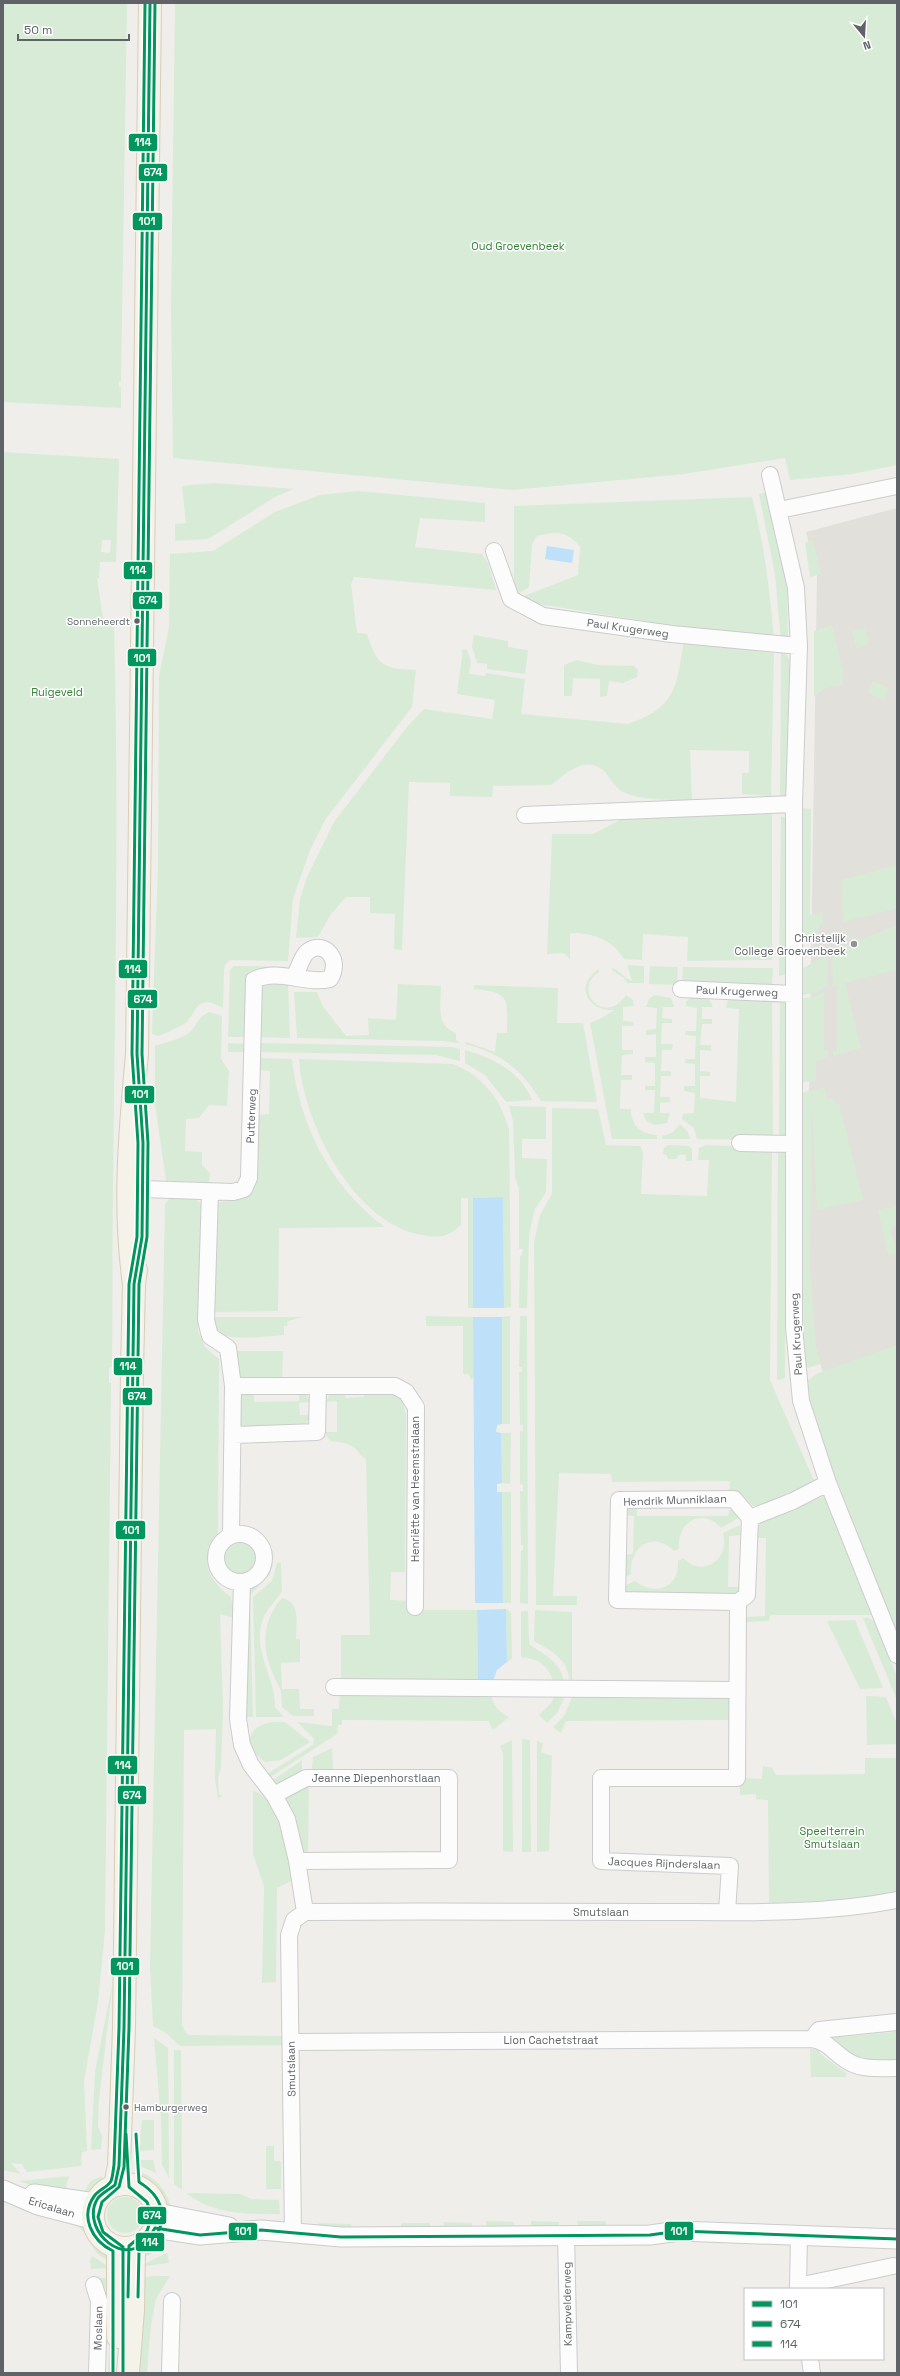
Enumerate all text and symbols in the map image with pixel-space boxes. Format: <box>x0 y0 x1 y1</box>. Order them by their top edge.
scale bar <box>18 16 129 42</box>
north arrow <box>844 16 884 56</box>
text: 50 m <box>24 22 52 38</box>
text: N <box>861 38 873 53</box>
line badge: 114 <box>128 133 158 152</box>
text: 114 <box>135 135 151 149</box>
line badge: 674 <box>138 163 168 182</box>
text: 674 <box>143 165 163 179</box>
line badge: 101 <box>132 212 163 231</box>
text: 101 <box>138 214 156 228</box>
park label: Oud Groevenbeek <box>471 239 565 253</box>
line badge: 114 <box>123 561 153 580</box>
text: 114 <box>130 563 146 577</box>
line badge: 674 <box>132 591 163 610</box>
text: 674 <box>138 593 158 607</box>
place label: Sonneheerdt <box>67 615 130 628</box>
street label: Paul Krugerweg <box>586 615 670 641</box>
marker: Sonneheerdt <box>132 616 142 626</box>
line badge: 101 <box>127 648 157 667</box>
text: 101 <box>133 651 151 665</box>
park label: Ruigeveld <box>31 685 83 699</box>
place label: Christelijk College Groevenbeek <box>735 931 846 958</box>
marker: Christelijk College Groevenbeek <box>849 939 859 949</box>
line badge: 114 <box>118 959 148 979</box>
text: 114 <box>125 962 141 976</box>
street label: Paul Krugerweg <box>696 983 778 999</box>
line badge: 674 <box>127 989 158 1009</box>
text: 674 <box>133 992 153 1006</box>
line badge: 101 <box>124 1085 155 1104</box>
text: 101 <box>131 1087 149 1101</box>
street label: Putterweg <box>243 1088 259 1144</box>
street label: Paul Krugerweg <box>787 1292 805 1376</box>
line badge: 114 <box>113 1357 143 1376</box>
text: 114 <box>120 1359 136 1373</box>
line badge: 674 <box>122 1387 153 1406</box>
text: 674 <box>127 1389 147 1403</box>
street label: Henriëtte van Heemstralaan <box>408 1416 422 1562</box>
street label: Hendrik Munniklaan <box>623 1491 727 1509</box>
line badge: 101 <box>115 1520 146 1540</box>
text: 101 <box>122 1523 140 1537</box>
line badge: 114 <box>107 1755 138 1775</box>
text: 114 <box>115 1758 131 1772</box>
street label: Jeanne Diepenhorstlaan <box>311 1771 441 1785</box>
line badge: 674 <box>117 1785 147 1805</box>
text: 674 <box>122 1788 142 1802</box>
park label: Speelterrein Smutslaan <box>800 1824 864 1851</box>
street label: Jacques Rijnderslaan <box>608 1854 720 1872</box>
street label: Smutslaan <box>573 1905 629 1919</box>
line badge: 101 <box>110 1957 140 1976</box>
text: 101 <box>116 1959 134 1973</box>
street label: Lion Cachetstraat <box>503 2033 599 2047</box>
street label: Smutslaan <box>284 2041 298 2097</box>
place label: Hamburgerweg <box>134 2101 207 2114</box>
marker: Hamburgerweg <box>121 2102 131 2112</box>
street label: Ericalaan <box>27 2193 77 2221</box>
line badge: 674 <box>137 2206 167 2225</box>
text: 674 <box>142 2208 162 2222</box>
line badge: 101 <box>664 2221 694 2241</box>
line badge: 101 <box>228 2222 258 2241</box>
text: 101 <box>234 2224 252 2238</box>
text: 101 <box>670 2224 688 2238</box>
line badge: 114 <box>135 2232 165 2252</box>
text: 114 <box>142 2235 158 2249</box>
street label: Kampvelderweg <box>559 2262 575 2346</box>
legend <box>744 2288 884 2360</box>
text: 101 <box>780 2296 798 2312</box>
street label: Moslaan <box>91 2306 105 2350</box>
text: 674 <box>780 2316 801 2332</box>
text: 114 <box>780 2336 798 2352</box>

